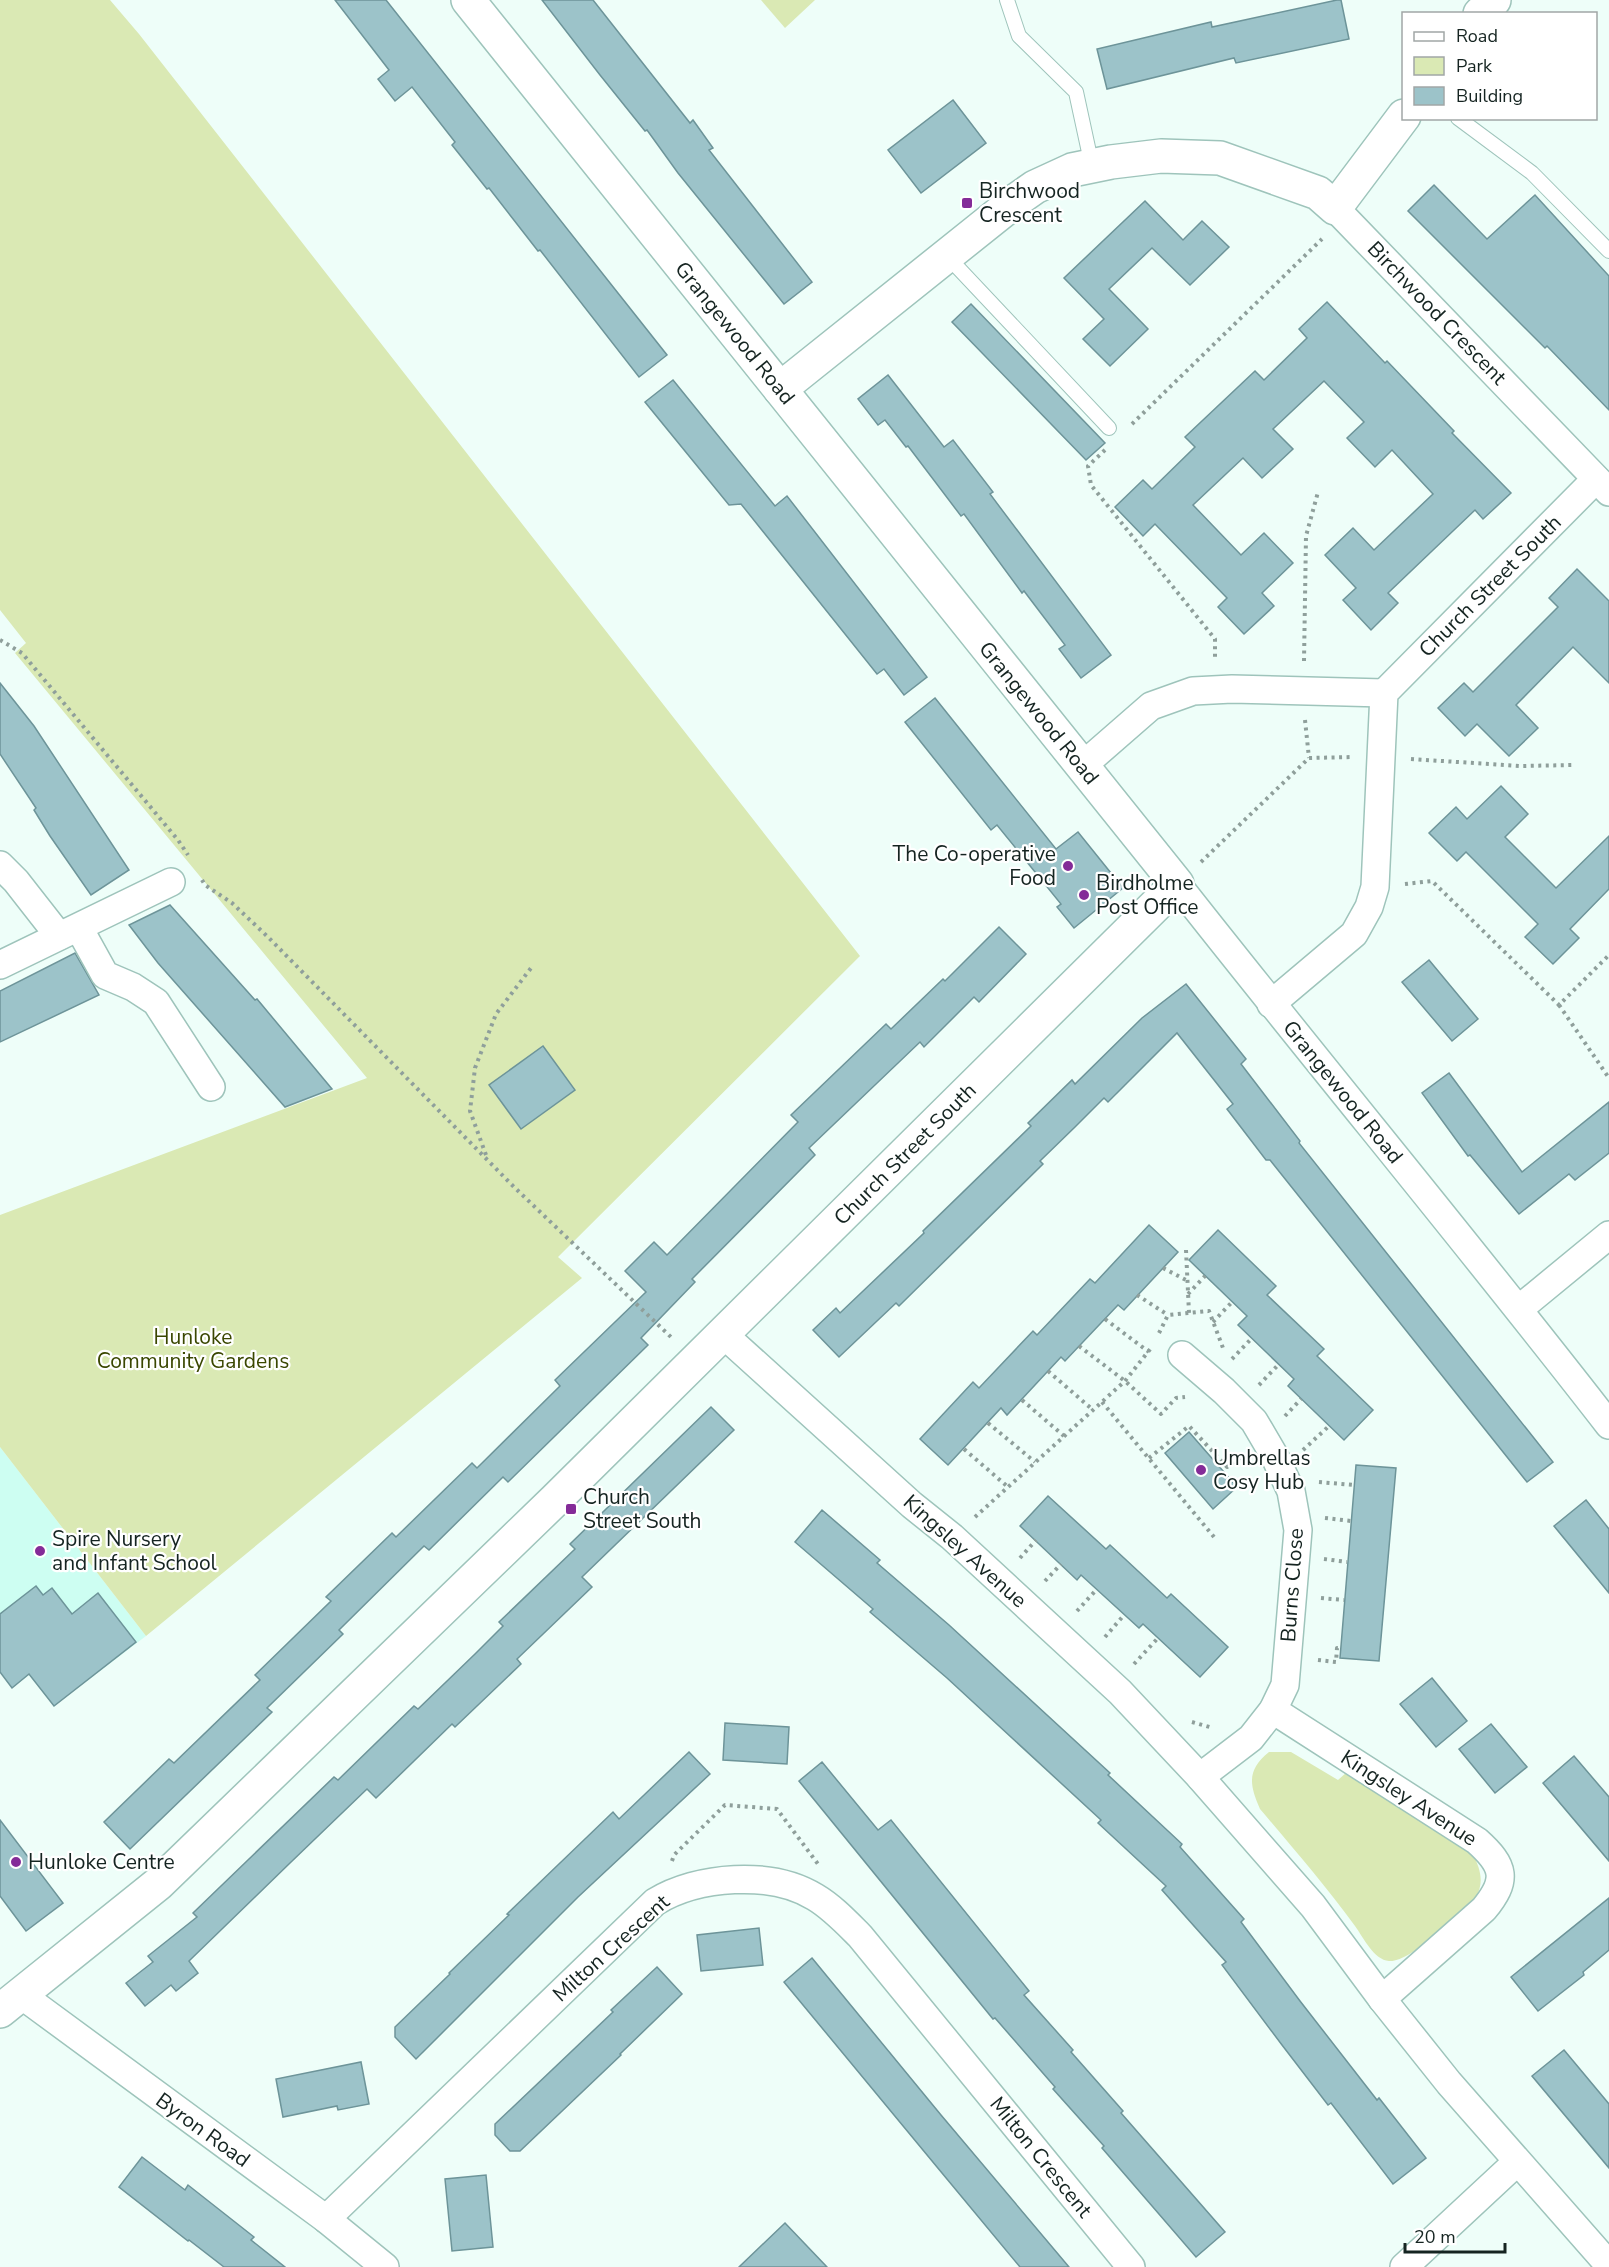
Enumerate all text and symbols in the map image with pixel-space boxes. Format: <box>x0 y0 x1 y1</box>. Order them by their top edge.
legend <box>1402 12 1597 120</box>
text: Road <box>1456 24 1498 48</box>
text: Park <box>1456 54 1493 78</box>
text: Building <box>1456 84 1523 108</box>
place label: Birchwood Crescent <box>979 177 1080 229</box>
marker: Birchwood Crescent <box>960 196 974 210</box>
street label: Birchwood Crescent <box>1361 235 1513 391</box>
street label: Grangewood Road <box>669 256 801 410</box>
street label: Church Street South <box>1413 509 1567 663</box>
street label: Grangewood Road <box>973 636 1105 790</box>
place label: The Co-operative Food <box>893 840 1056 892</box>
marker: The Co-operative Food <box>1061 859 1075 873</box>
place label: Birdholme Post Office <box>1096 869 1198 921</box>
marker: Birdholme Post Office <box>1077 888 1091 902</box>
street label: Grangewood Road <box>1277 1015 1409 1169</box>
street label: Church Street South <box>828 1077 982 1231</box>
park label: Hunloke Community Gardens <box>97 1323 289 1375</box>
place label: Umbrellas Cosy Hub <box>1213 1444 1311 1496</box>
marker: Umbrellas Cosy Hub <box>1194 1463 1208 1477</box>
place label: Church Street South <box>583 1483 701 1535</box>
street label: Kingsley Avenue <box>897 1488 1033 1614</box>
marker: Church Street South <box>564 1502 578 1516</box>
place label: Spire Nursery and Infant School <box>52 1525 218 1577</box>
street label: Burns Close <box>1274 1527 1310 1643</box>
marker: Spire Nursery and Infant School <box>33 1544 47 1558</box>
street label: Kingsley Avenue <box>1335 1743 1483 1853</box>
place label: Hunloke Centre <box>28 1848 175 1876</box>
marker: Hunloke Centre <box>9 1855 23 1869</box>
street label: Milton Crescent <box>547 1888 676 2008</box>
street label: Byron Road <box>150 2086 256 2174</box>
street label: Milton Crescent <box>984 2091 1099 2224</box>
scale bar <box>1405 2216 1506 2254</box>
text: 20 m <box>1414 2225 1456 2249</box>

